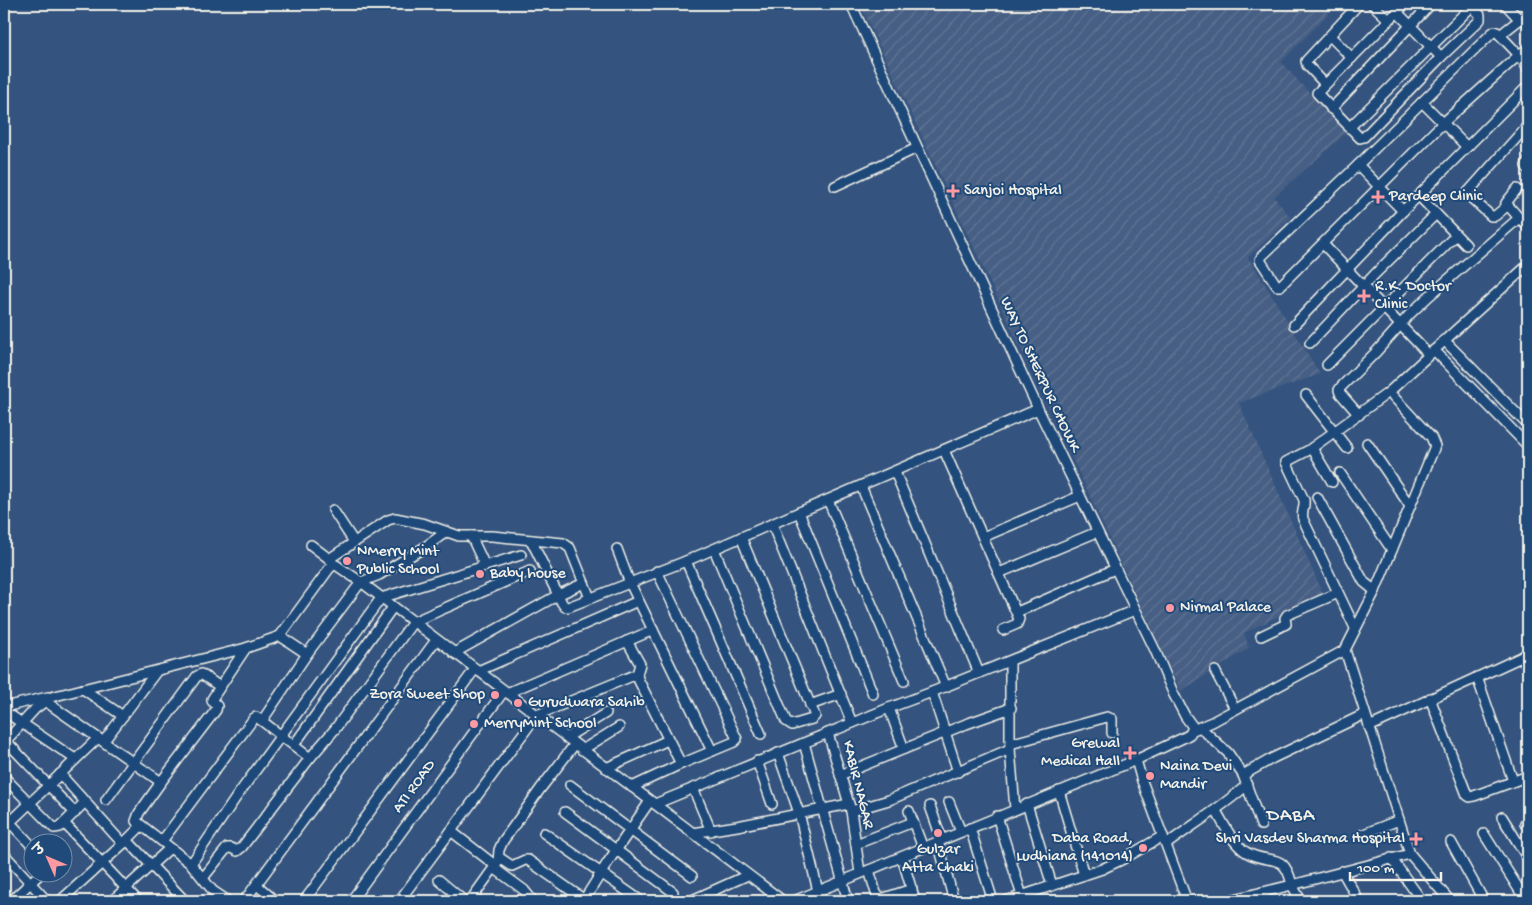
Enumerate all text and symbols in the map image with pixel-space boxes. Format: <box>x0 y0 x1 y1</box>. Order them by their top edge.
place label: Sanjoi Hospital <box>964 182 1062 201</box>
marker: Sanjoi Hospital <box>946 184 960 198</box>
place label: Pardeep Clinic <box>1388 188 1483 207</box>
marker: Pardeep Clinic <box>1371 190 1385 204</box>
place label: R.K. Doctor Clinic <box>1375 278 1452 315</box>
marker: R.K. Doctor Clinic <box>1357 289 1371 303</box>
street label: WAY TO SHERPUR CHOWK <box>995 294 1084 457</box>
place label: NMerry Mint Public School <box>356 543 440 580</box>
marker: NMerry Mint Public School <box>341 555 353 567</box>
place label: Baby house <box>489 565 566 584</box>
marker: Baby house <box>474 568 486 580</box>
place label: Nirmal Palace <box>1180 599 1272 618</box>
marker: Nirmal Palace <box>1164 602 1176 614</box>
place label: Zora Sweet Shop <box>369 686 485 705</box>
marker: Zora Sweet Shop <box>489 689 501 701</box>
place label: Gurudwara Sahib <box>528 694 645 713</box>
marker: Gurudwara Sahib <box>512 697 524 709</box>
place label: MerryMint School <box>484 715 597 734</box>
marker: MerryMint School <box>468 718 480 730</box>
place label: Grewal Medical Hall <box>1041 735 1120 772</box>
street label: KABIR NAGAR <box>837 739 877 832</box>
marker: Grewal Medical Hall <box>1124 747 1136 759</box>
street label: ATI ROAD <box>389 756 441 817</box>
place label: Naina Devi Mandir <box>1160 758 1232 795</box>
marker: Naina Devi Mandir <box>1144 770 1156 782</box>
district label: DABA <box>1265 805 1316 828</box>
marker: Gulzar Atta Chaki <box>932 827 944 839</box>
place label: Daba Road, Ludhiana (141014) <box>1016 830 1133 867</box>
place label: Shri Vasdev Sharma Hospital <box>1216 830 1405 849</box>
north arrow <box>22 832 72 882</box>
marker: Shri Vasdev Sharma Hospital <box>1409 832 1423 846</box>
text: उ <box>30 840 51 861</box>
place label: Gulzar Atta Chaki <box>902 841 974 878</box>
marker: Daba Road, Ludhiana (141014) <box>1137 842 1149 854</box>
scale bar <box>1350 850 1441 882</box>
text: 100 m <box>1356 860 1395 878</box>

